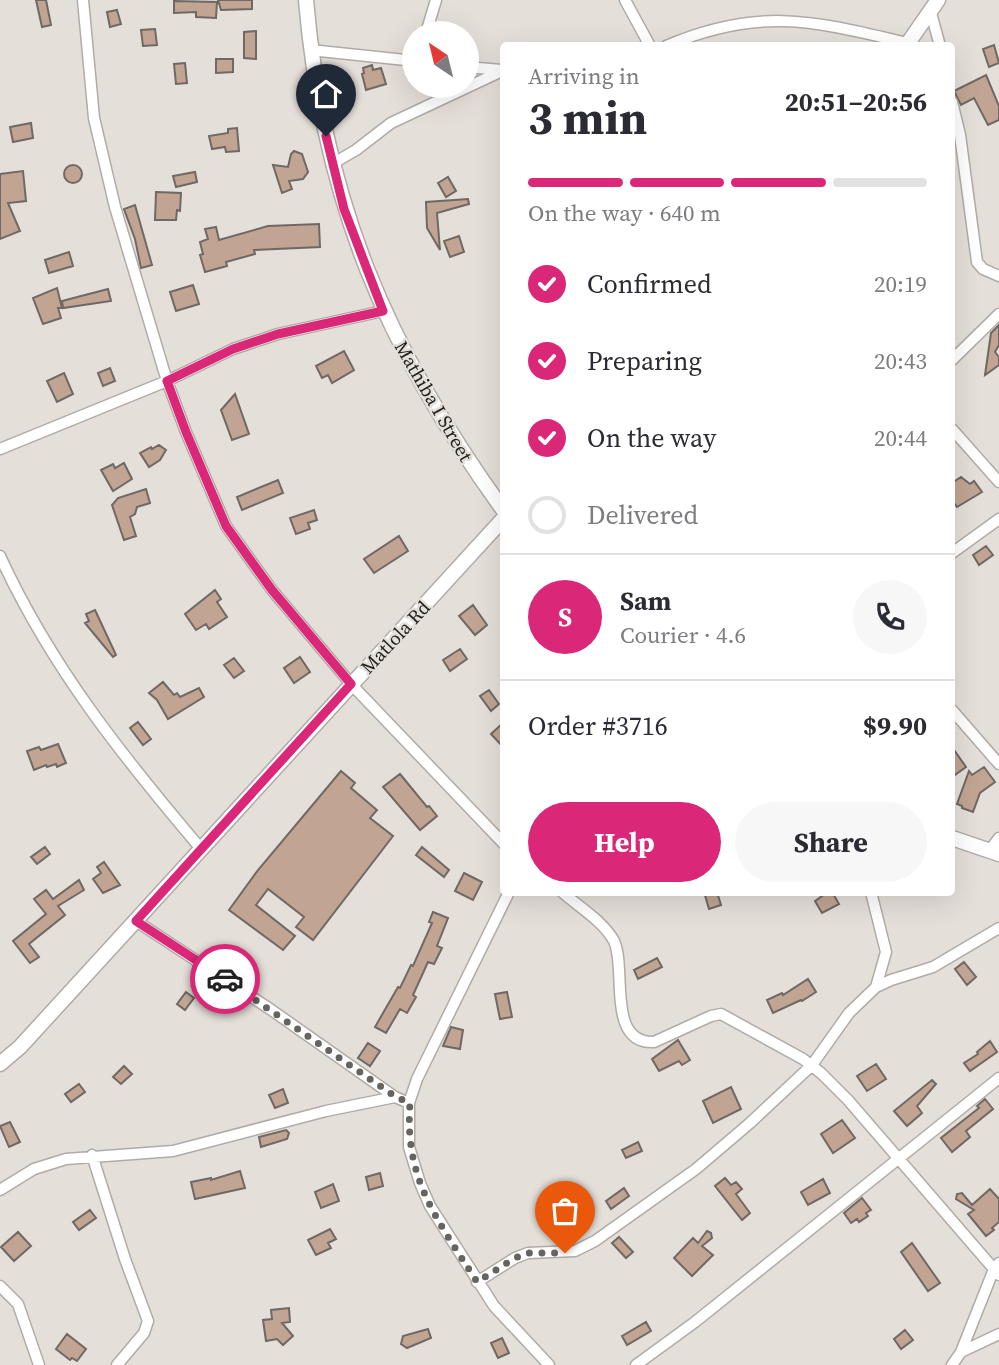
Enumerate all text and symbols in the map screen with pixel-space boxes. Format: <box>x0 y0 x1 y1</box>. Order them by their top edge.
north arrow <box>402 21 480 98</box>
map controls <box>402 21 479 98</box>
text: Arriving in <box>528 60 640 92</box>
pin <box>296 64 356 136</box>
icon: home <box>307 75 345 113</box>
text: 20:51–20:56 <box>785 84 927 120</box>
text: 3 min <box>528 86 647 149</box>
text: On the way · 640 m <box>528 197 721 229</box>
icon: check <box>528 265 566 303</box>
text: Confirmed <box>587 266 712 302</box>
text: 20:19 <box>874 268 927 300</box>
street label: Mathiba I Street <box>389 336 480 467</box>
icon: check <box>528 342 566 380</box>
text: Preparing <box>587 343 702 379</box>
text: 20:43 <box>874 345 927 377</box>
icon: check <box>528 419 566 457</box>
text: On the way <box>587 420 716 456</box>
text: 20:44 <box>874 422 927 454</box>
text: Delivered <box>587 497 698 533</box>
button: phone <box>853 580 927 654</box>
text: Sam <box>620 583 671 619</box>
street label: Matlola Rd <box>354 595 436 679</box>
text: S <box>558 599 572 635</box>
text: Courier · 4.6 <box>620 619 746 651</box>
text: Order #3716 <box>528 708 668 744</box>
text: $9.90 <box>863 708 927 744</box>
button: Help <box>528 802 721 882</box>
button: Share <box>735 802 927 882</box>
courier <box>190 944 260 1014</box>
icon: car <box>206 960 244 998</box>
pin <box>535 1181 595 1253</box>
icon: bag <box>546 1192 584 1230</box>

